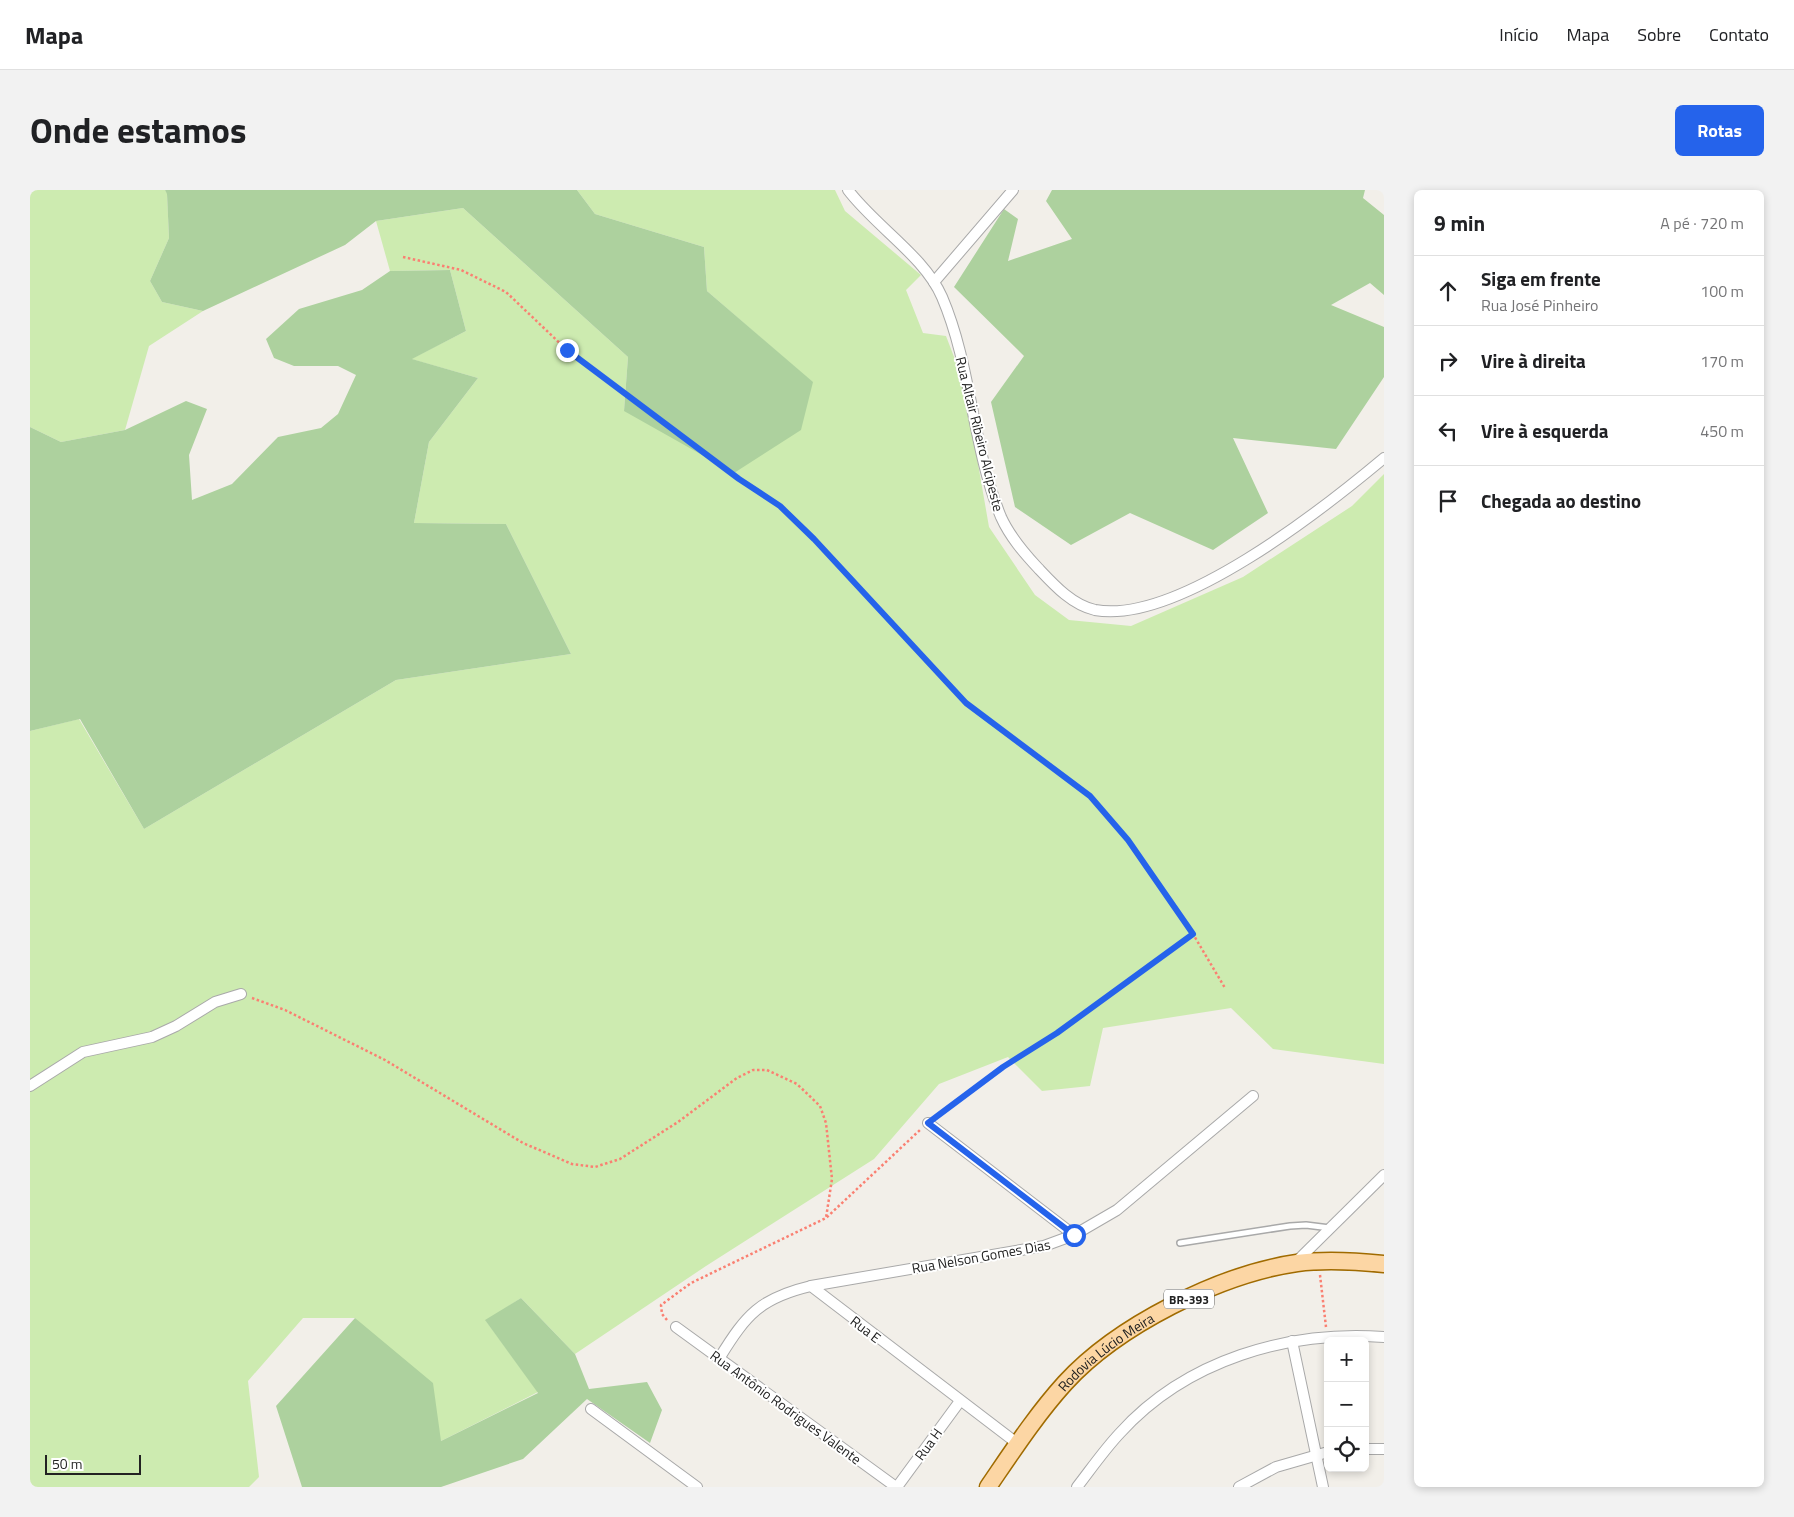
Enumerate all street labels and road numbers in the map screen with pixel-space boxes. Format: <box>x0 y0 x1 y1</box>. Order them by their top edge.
street label: Rua Altair Ribeiro Alcipeste <box>951 354 1009 514</box>
street label: Rua Nelson Gomes Dias <box>910 1233 1052 1279</box>
road number: BR-393 <box>1164 1290 1214 1308</box>
street label: Rodovia Lúcio Meira <box>1052 1307 1158 1396</box>
street label: Rua E <box>846 1310 886 1348</box>
street label: Rua Antônio Rodrigues Valente <box>706 1345 866 1469</box>
street label: Rua H <box>909 1423 947 1465</box>

